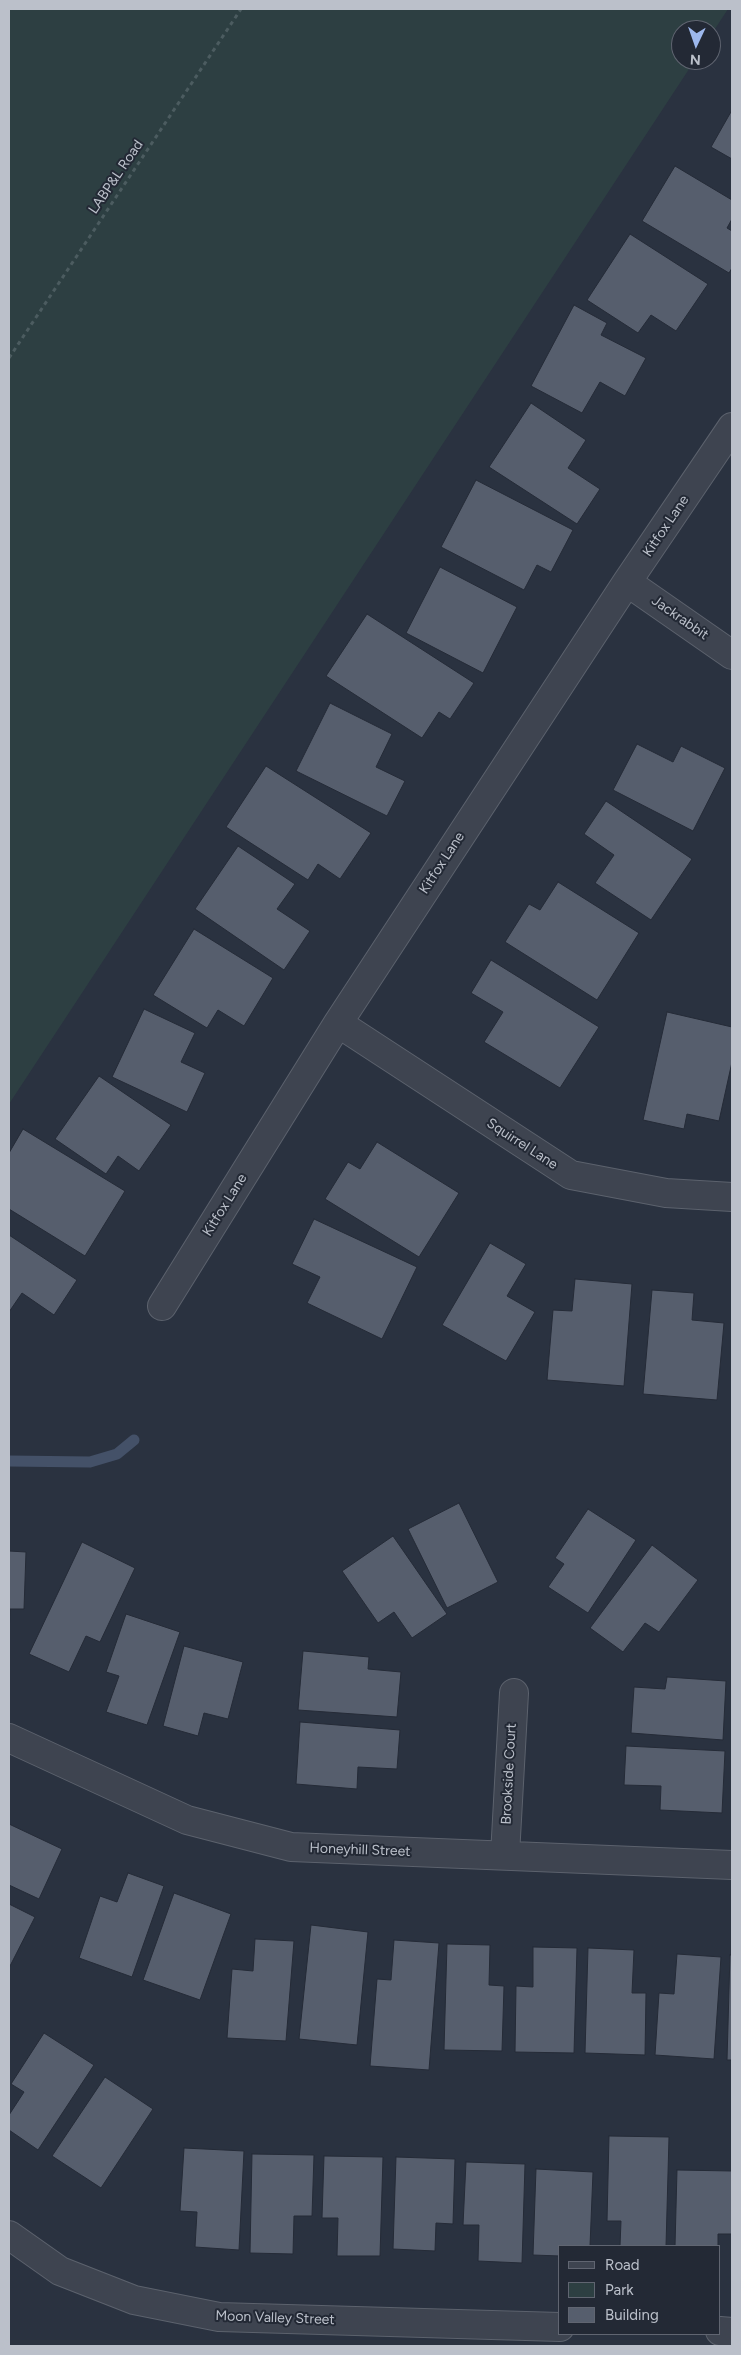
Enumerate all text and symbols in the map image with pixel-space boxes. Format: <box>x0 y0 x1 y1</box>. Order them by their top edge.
north arrow <box>671 20 721 70</box>
text: N <box>689 51 701 68</box>
street label: LABP&L Road <box>85 137 147 217</box>
street label: Kitfox Lane <box>639 492 693 560</box>
street label: Jackrabbit <box>648 592 712 644</box>
street label: Kitfox Lane <box>416 829 468 897</box>
street label: Squirrel Lane <box>483 1115 561 1173</box>
street label: Kitfox Lane <box>199 1171 251 1239</box>
street label: Brookside Court <box>498 1723 520 1825</box>
street label: Honeyhill Street <box>309 1840 411 1860</box>
legend <box>558 2245 721 2335</box>
text: Road <box>605 2256 640 2274</box>
text: Park <box>605 2281 634 2299</box>
text: Building <box>605 2306 659 2324</box>
street label: Moon Valley Street <box>215 2308 335 2328</box>

